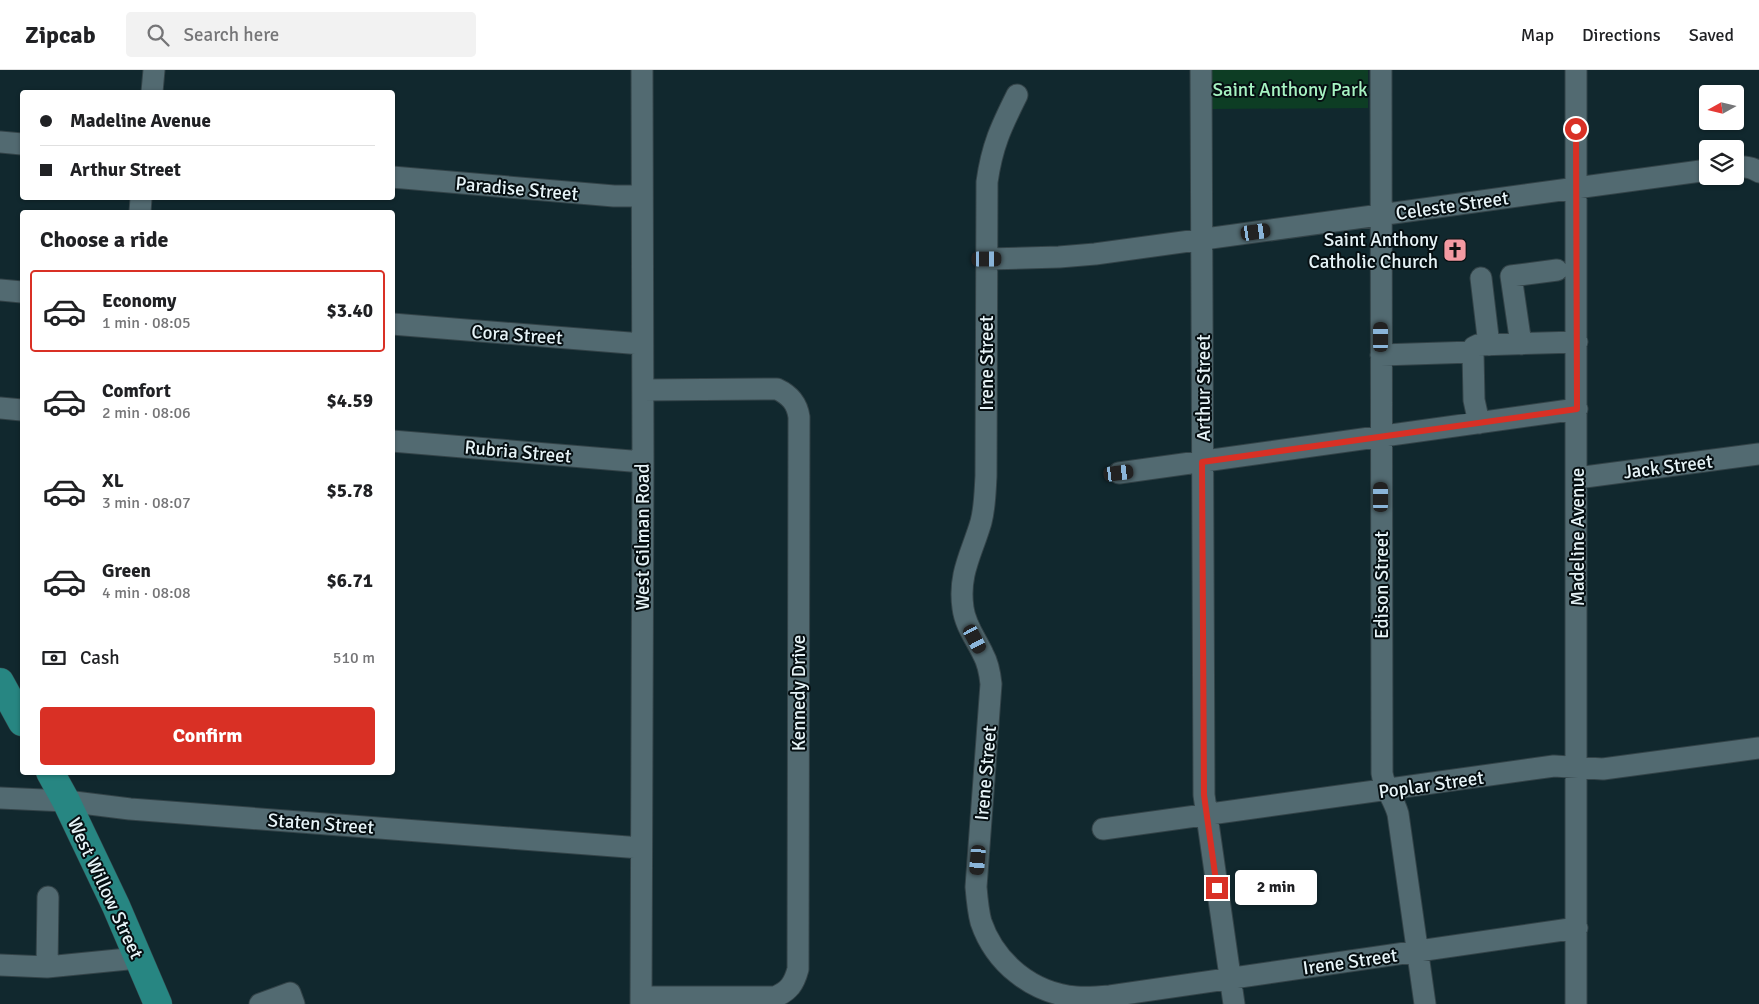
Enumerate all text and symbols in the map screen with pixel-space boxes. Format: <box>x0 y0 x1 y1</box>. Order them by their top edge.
search box <box>126 12 476 57</box>
text: Zipcab <box>25 20 96 50</box>
icon: search <box>144 21 172 49</box>
text: Search here <box>184 23 279 47</box>
text: Map <box>1521 24 1554 46</box>
text: Directions <box>1582 24 1661 46</box>
text: Saved <box>1689 24 1734 46</box>
park label: Saint Anthony Park <box>1212 78 1368 102</box>
north arrow <box>1699 85 1744 130</box>
map controls <box>1699 85 1744 185</box>
text: Madeline Avenue <box>70 109 211 133</box>
route start <box>1565 118 1587 140</box>
button: layers <box>1699 140 1744 185</box>
text: Arthur Street <box>70 158 181 182</box>
street label: Paradise Street <box>455 172 580 206</box>
street label: Celeste Street <box>1394 186 1510 226</box>
car <box>1240 222 1271 242</box>
text: Choose a ride <box>40 226 168 253</box>
place label: Saint Anthony Catholic Church <box>1308 228 1438 274</box>
church icon: Saint Anthony Catholic Church <box>1442 237 1468 263</box>
car <box>972 252 1002 267</box>
icon: car <box>42 289 87 334</box>
text: Economy <box>102 289 176 313</box>
text: $3.40 <box>327 299 373 323</box>
text: 1 min · 08:05 <box>102 313 191 333</box>
street label: Irene Street <box>975 315 999 411</box>
street label: Cora Street <box>471 320 564 350</box>
car <box>1373 322 1388 352</box>
street label: Arthur Street <box>1192 334 1216 442</box>
icon: car <box>42 379 87 424</box>
text: Comfort <box>102 379 171 403</box>
text: $4.59 <box>327 389 373 413</box>
text: 2 min · 08:06 <box>102 403 191 423</box>
street label: Rubria Street <box>463 435 573 469</box>
street label: Jack Street <box>1622 450 1714 484</box>
street label: West Gilman Road <box>631 464 655 610</box>
car <box>1103 464 1134 482</box>
street label: Madeline Avenue <box>1566 468 1590 606</box>
icon: car <box>42 469 87 514</box>
text: XL <box>102 469 124 493</box>
text: $5.78 <box>327 479 373 503</box>
car <box>1373 482 1388 512</box>
text: 3 min · 08:07 <box>102 493 191 513</box>
street label: Edison Street <box>1370 531 1394 639</box>
icon: car <box>42 559 87 604</box>
text: Green <box>102 559 151 583</box>
text: $6.71 <box>327 569 373 593</box>
text: 4 min · 08:08 <box>102 583 191 603</box>
car <box>961 622 988 656</box>
street label: Kennedy Drive <box>787 635 811 751</box>
icon: cash <box>40 644 68 672</box>
text: Cash <box>80 646 120 670</box>
text: 510 m <box>333 648 375 668</box>
button: Confirm <box>40 707 375 765</box>
street label: Irene Street <box>970 724 1002 822</box>
street label: Poplar Street <box>1377 766 1486 804</box>
street label: Staten Street <box>267 808 375 840</box>
street label: West Willow Street <box>62 814 148 963</box>
car <box>969 844 986 876</box>
callout: 2 min <box>1234 870 1317 906</box>
route end <box>1206 877 1228 899</box>
text: 2 min <box>1257 877 1295 897</box>
street label: Irene Street <box>1301 943 1399 981</box>

